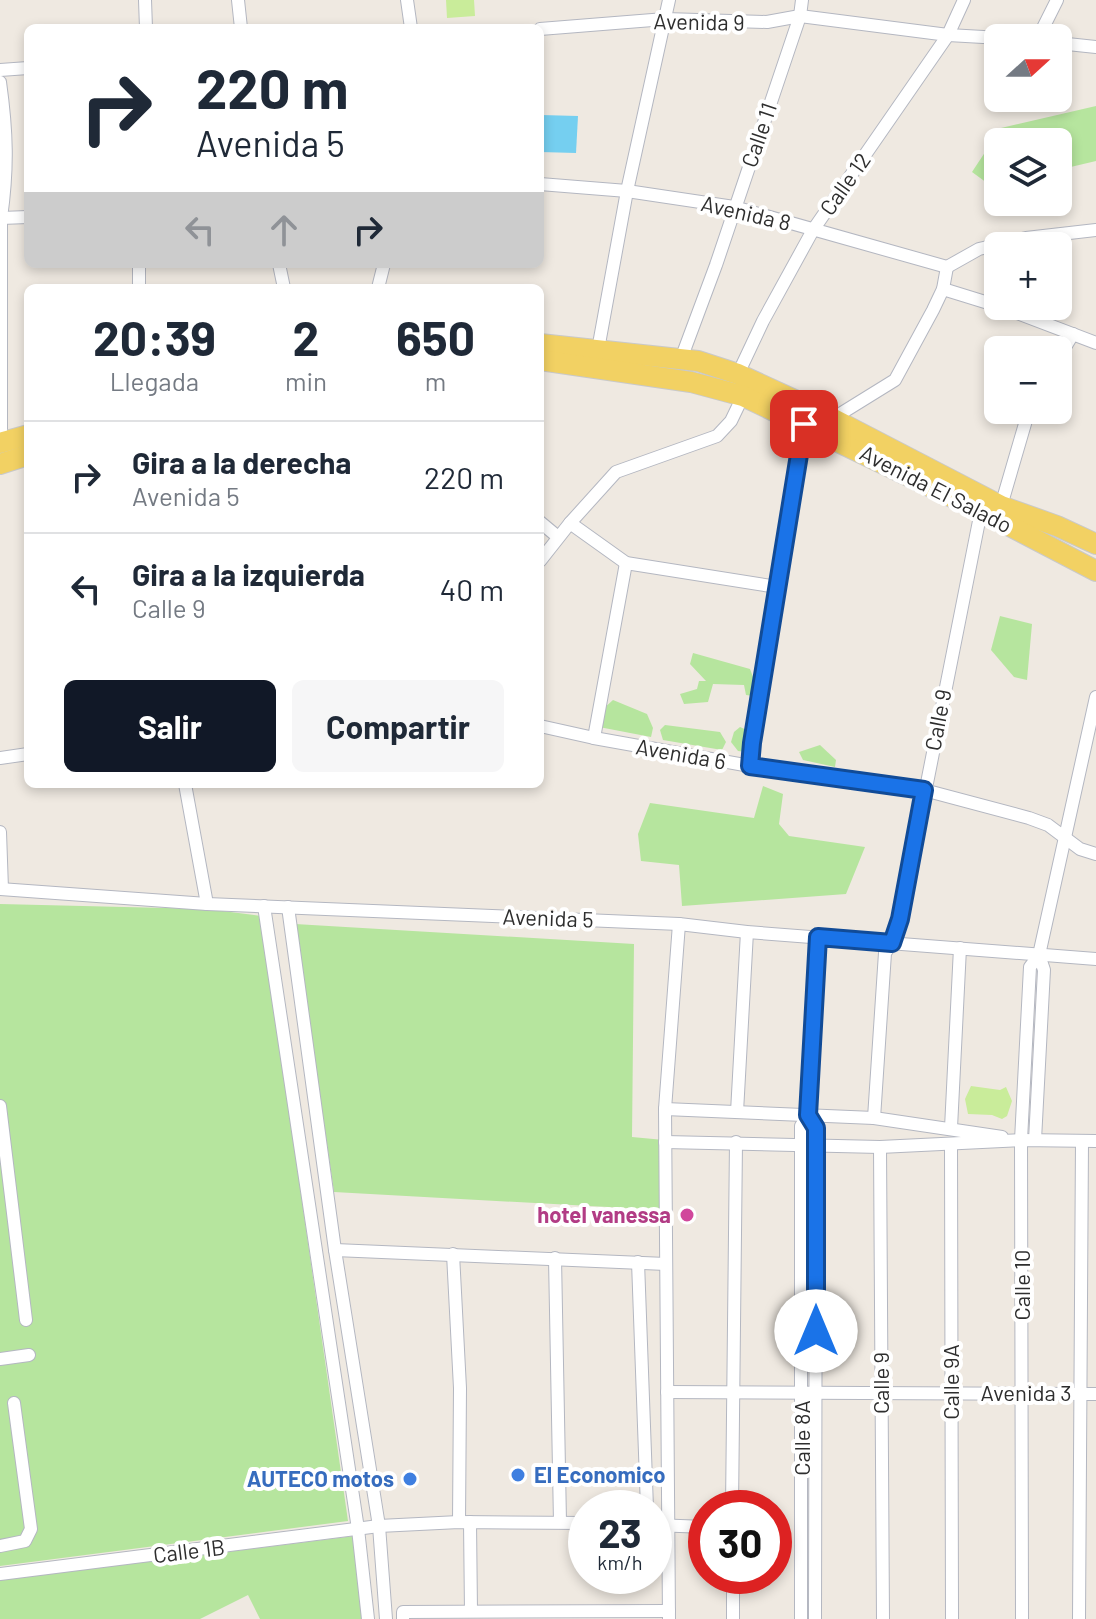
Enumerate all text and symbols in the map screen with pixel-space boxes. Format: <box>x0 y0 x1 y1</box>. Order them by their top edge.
street label: Avenida 9 <box>653 7 745 35</box>
north arrow <box>984 24 1072 112</box>
map controls <box>984 24 1072 424</box>
text: 220 m <box>196 53 349 120</box>
icon: right <box>64 56 168 160</box>
street label: Calle 11 <box>735 99 781 170</box>
text: Avenida 5 <box>196 121 345 164</box>
button: layers <box>984 128 1072 216</box>
street label: Calle 12 <box>813 147 875 220</box>
street label: Avenida 8 <box>699 189 794 235</box>
icon: left <box>178 208 222 252</box>
icon: ahead <box>262 208 306 252</box>
icon: right <box>346 208 390 252</box>
button: + <box>984 232 1072 320</box>
text: 20:39 <box>93 308 216 366</box>
text: 2 <box>293 308 319 366</box>
text: 650 <box>396 308 475 366</box>
button: − <box>984 336 1072 424</box>
text: Llegada <box>110 365 199 396</box>
text: min <box>285 365 327 396</box>
text: m <box>425 365 446 396</box>
pin <box>770 390 838 458</box>
icon: arrive <box>782 402 826 446</box>
street label: Avenida El Salado <box>856 439 1017 538</box>
text: Gira a la derecha <box>132 444 351 480</box>
icon: right <box>64 455 108 499</box>
text: 220 m <box>424 459 504 495</box>
text: Avenida 5 <box>132 480 240 511</box>
text: Gira a la izquierda <box>132 556 365 592</box>
icon: left <box>64 567 108 611</box>
text: 40 m <box>440 571 504 607</box>
text: Calle 9 <box>132 592 205 623</box>
button: Salir <box>64 680 276 772</box>
button: Compartir <box>292 680 504 772</box>
street label: Calle 9 <box>918 687 956 753</box>
street label: Avenida 6 <box>634 732 728 774</box>
street label: Avenida 5 <box>502 902 594 932</box>
place label: hotel vanessa <box>537 1201 671 1227</box>
marker: hotel vanessa <box>678 1206 696 1224</box>
street label: Calle 10 <box>1008 1250 1034 1320</box>
position arrow <box>774 1289 858 1373</box>
street label: Calle 9A <box>937 1344 963 1420</box>
street label: Calle 9 <box>867 1352 893 1414</box>
street label: Avenida 3 <box>981 1379 1072 1405</box>
street label: Calle 8A <box>788 1400 814 1476</box>
place label: El Economico <box>534 1461 666 1487</box>
place label: AUTECO motos <box>247 1465 394 1491</box>
marker: El Economico <box>509 1466 527 1484</box>
marker: AUTECO motos <box>401 1470 419 1488</box>
speed limit sign: 30 <box>688 1490 792 1594</box>
text: 23 <box>598 1508 642 1556</box>
street label: Calle 1B <box>151 1533 226 1567</box>
text: km/h <box>597 1550 643 1574</box>

